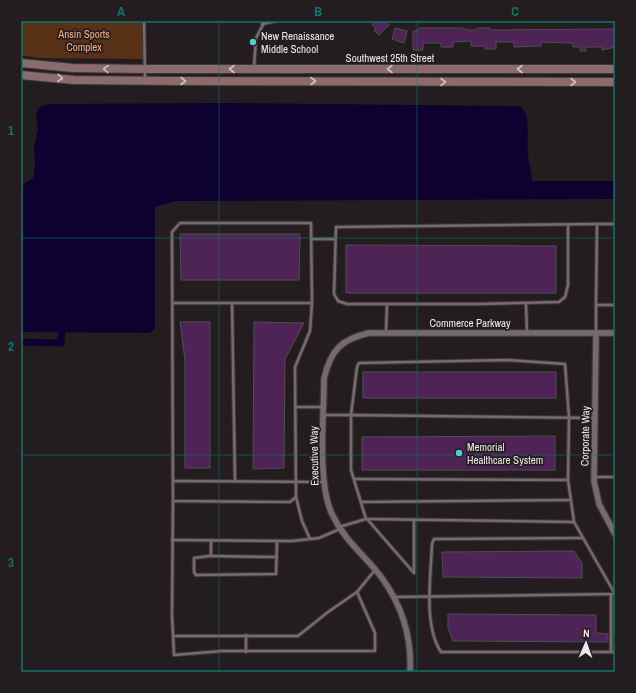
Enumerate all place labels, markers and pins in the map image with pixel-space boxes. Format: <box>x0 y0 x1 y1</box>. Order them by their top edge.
place label: New Renaissance Middle School <box>261 29 334 56</box>
marker: New Renaissance Middle School <box>248 37 258 47</box>
place label: Memorial Healthcare System <box>467 440 543 467</box>
marker: Memorial Healthcare System <box>454 448 464 458</box>

